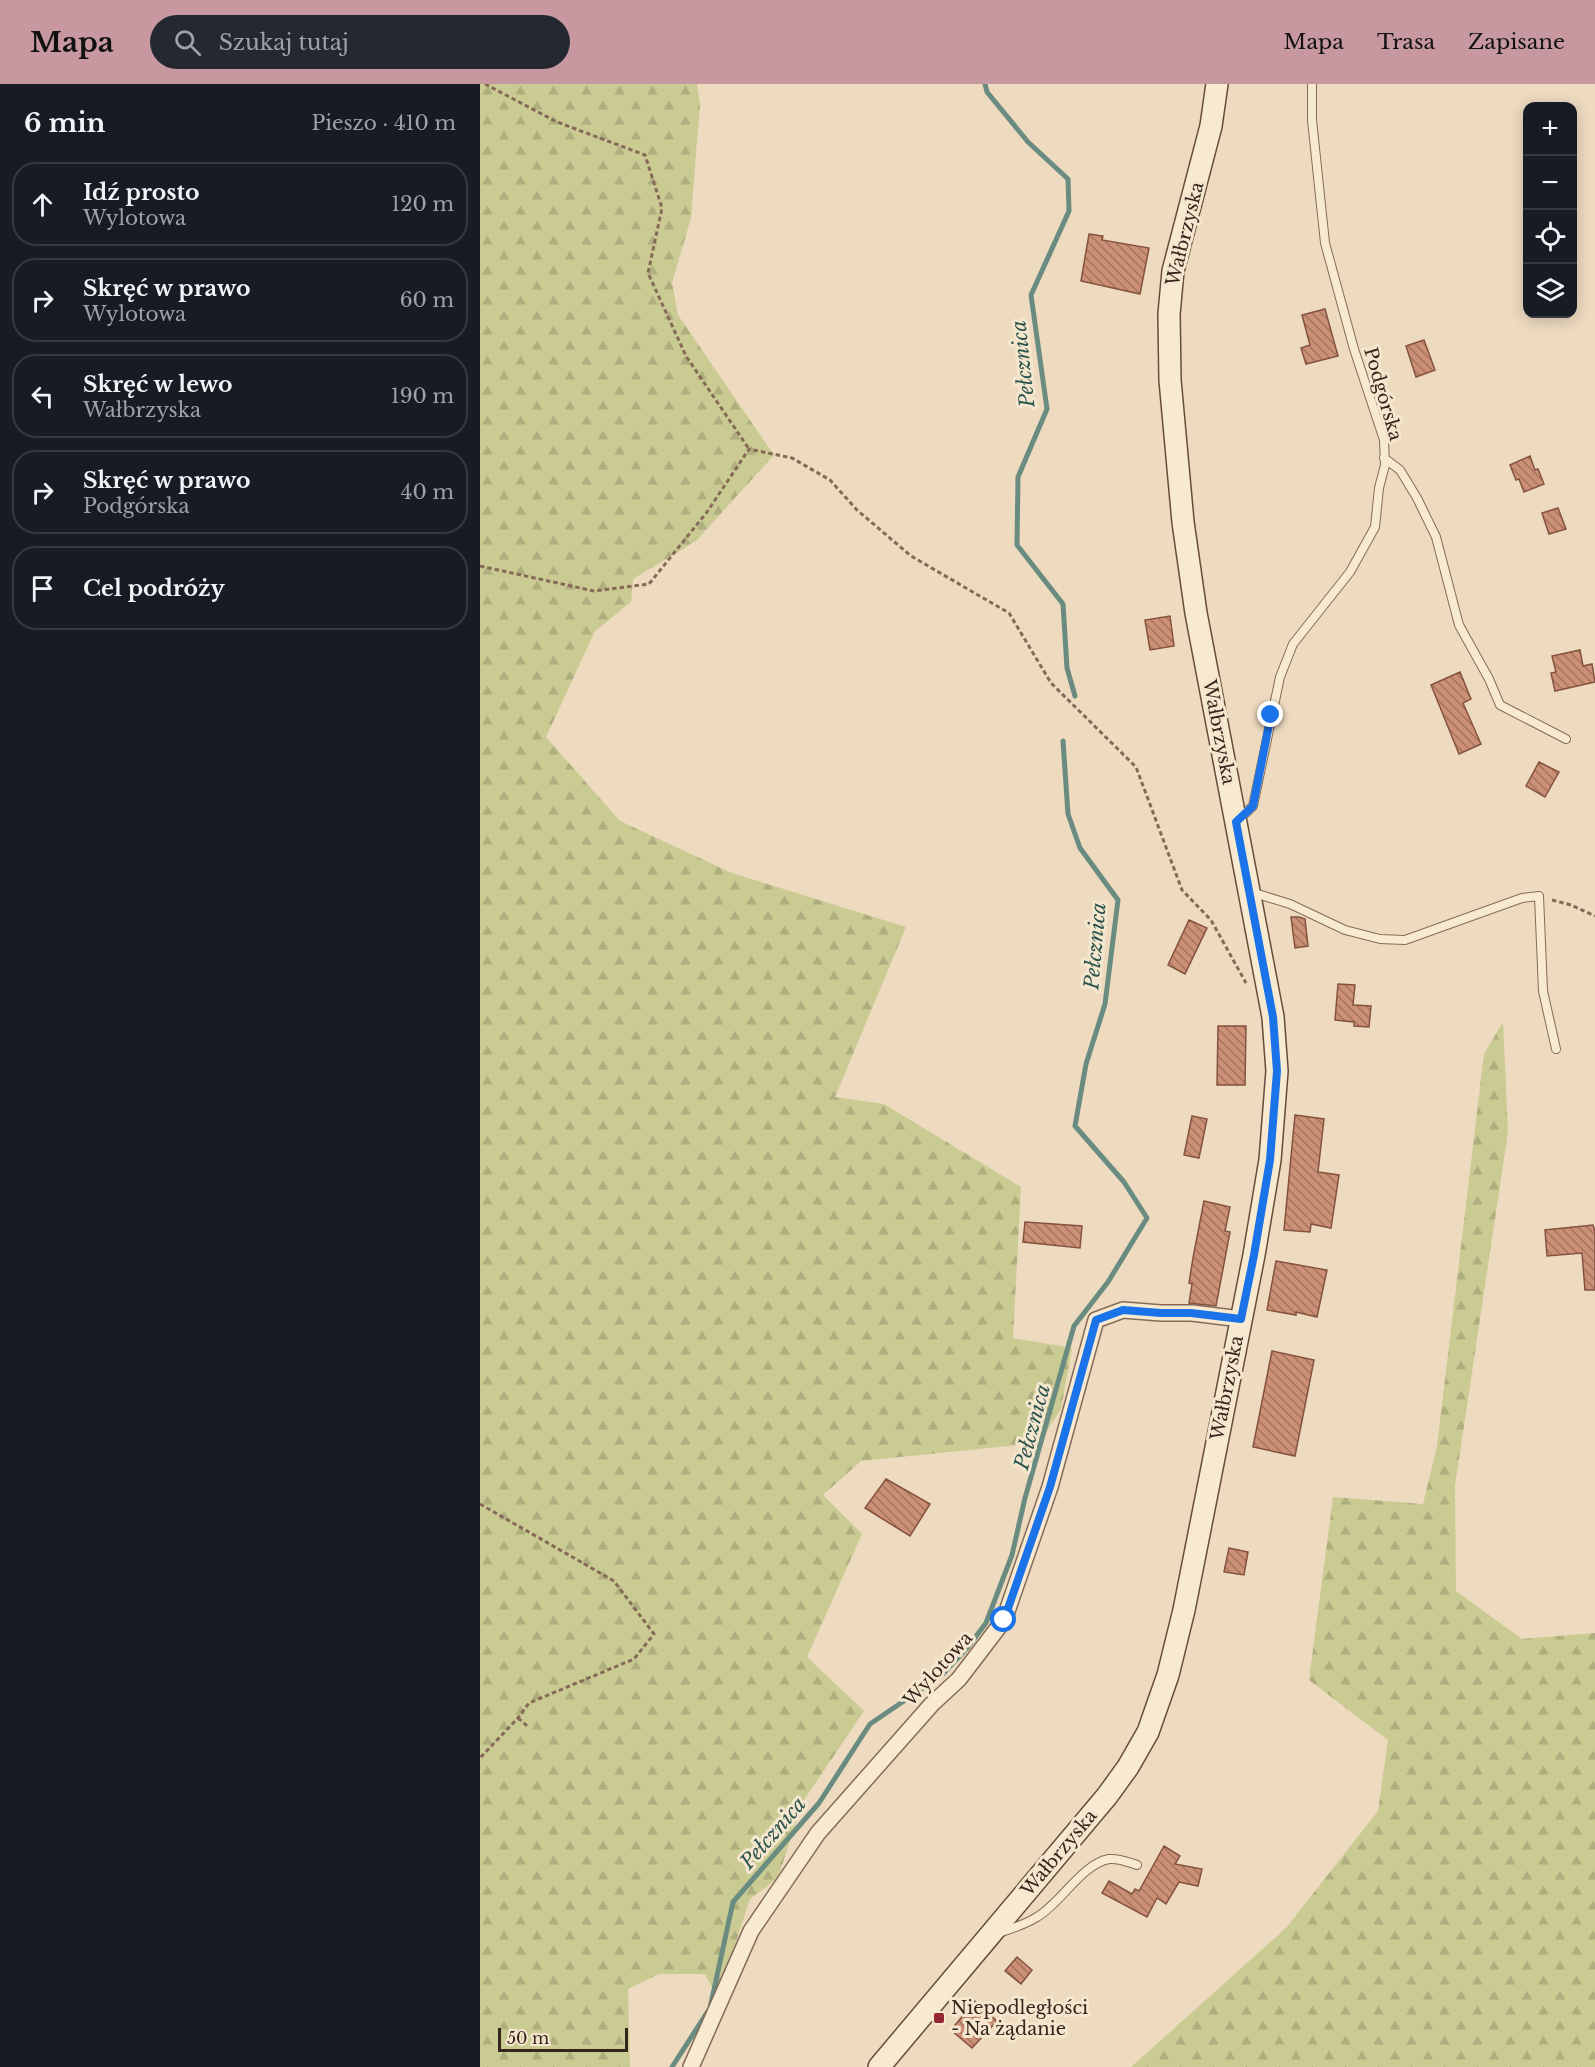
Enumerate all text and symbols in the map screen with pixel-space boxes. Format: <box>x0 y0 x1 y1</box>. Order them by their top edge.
search box <box>150 15 570 69</box>
text: Mapa <box>30 25 114 60</box>
icon: search <box>171 26 204 59</box>
text: Szukaj tutaj <box>219 29 349 56</box>
text: Mapa <box>1284 29 1344 55</box>
text: Trasa <box>1377 29 1435 55</box>
text: Zapisane <box>1468 29 1565 55</box>
map controls <box>1523 102 1577 318</box>
button: + <box>1523 102 1577 156</box>
text: 6 min <box>24 107 105 139</box>
text: Pieszo · 410 m <box>311 111 456 135</box>
button: − <box>1523 156 1577 210</box>
text: Idź prosto <box>83 179 199 206</box>
street label: Wałbrzyska <box>1161 180 1209 289</box>
icon: ahead <box>26 188 59 221</box>
text: 120 m <box>391 192 454 216</box>
text: Wylotowa <box>83 206 186 230</box>
button: locate <box>1523 210 1577 264</box>
button: layers <box>1523 264 1577 318</box>
text: Skręć w prawo <box>83 275 250 302</box>
icon: right <box>26 284 59 317</box>
text: 60 m <box>400 288 454 312</box>
text: Wylotowa <box>83 302 186 326</box>
water label: Pełcznica <box>1006 319 1040 410</box>
street label: Podgórska <box>1359 345 1407 443</box>
text: Skręć w lewo <box>83 371 232 398</box>
icon: left <box>26 380 59 413</box>
text: 190 m <box>391 384 454 408</box>
text: Wałbrzyska <box>83 398 201 422</box>
text: Skręć w prawo <box>83 467 250 494</box>
icon: right <box>26 476 59 509</box>
text: 40 m <box>401 480 454 504</box>
text: Podgórska <box>83 494 190 518</box>
icon: arrive <box>26 572 59 605</box>
text: Cel podróży <box>83 575 225 602</box>
street label: Wałbrzyska <box>1198 677 1240 786</box>
route end <box>1257 701 1283 727</box>
water label: Pełcznica <box>1079 901 1111 992</box>
street label: Wałbrzyska <box>1206 1334 1248 1443</box>
water label: Pełcznica <box>1009 1382 1055 1473</box>
route start <box>990 1606 1016 1632</box>
street label: Wylotowa <box>898 1627 977 1712</box>
water label: Pełcznica <box>735 1792 811 1875</box>
street label: Wałbrzyska <box>1016 1805 1102 1902</box>
place label: Niepodległości - Na żądanie <box>951 1997 1088 2040</box>
marker: Niepodległości - Na żądanie <box>932 2011 946 2025</box>
scale bar <box>498 2025 628 2052</box>
text: 50 m <box>507 2028 549 2048</box>

